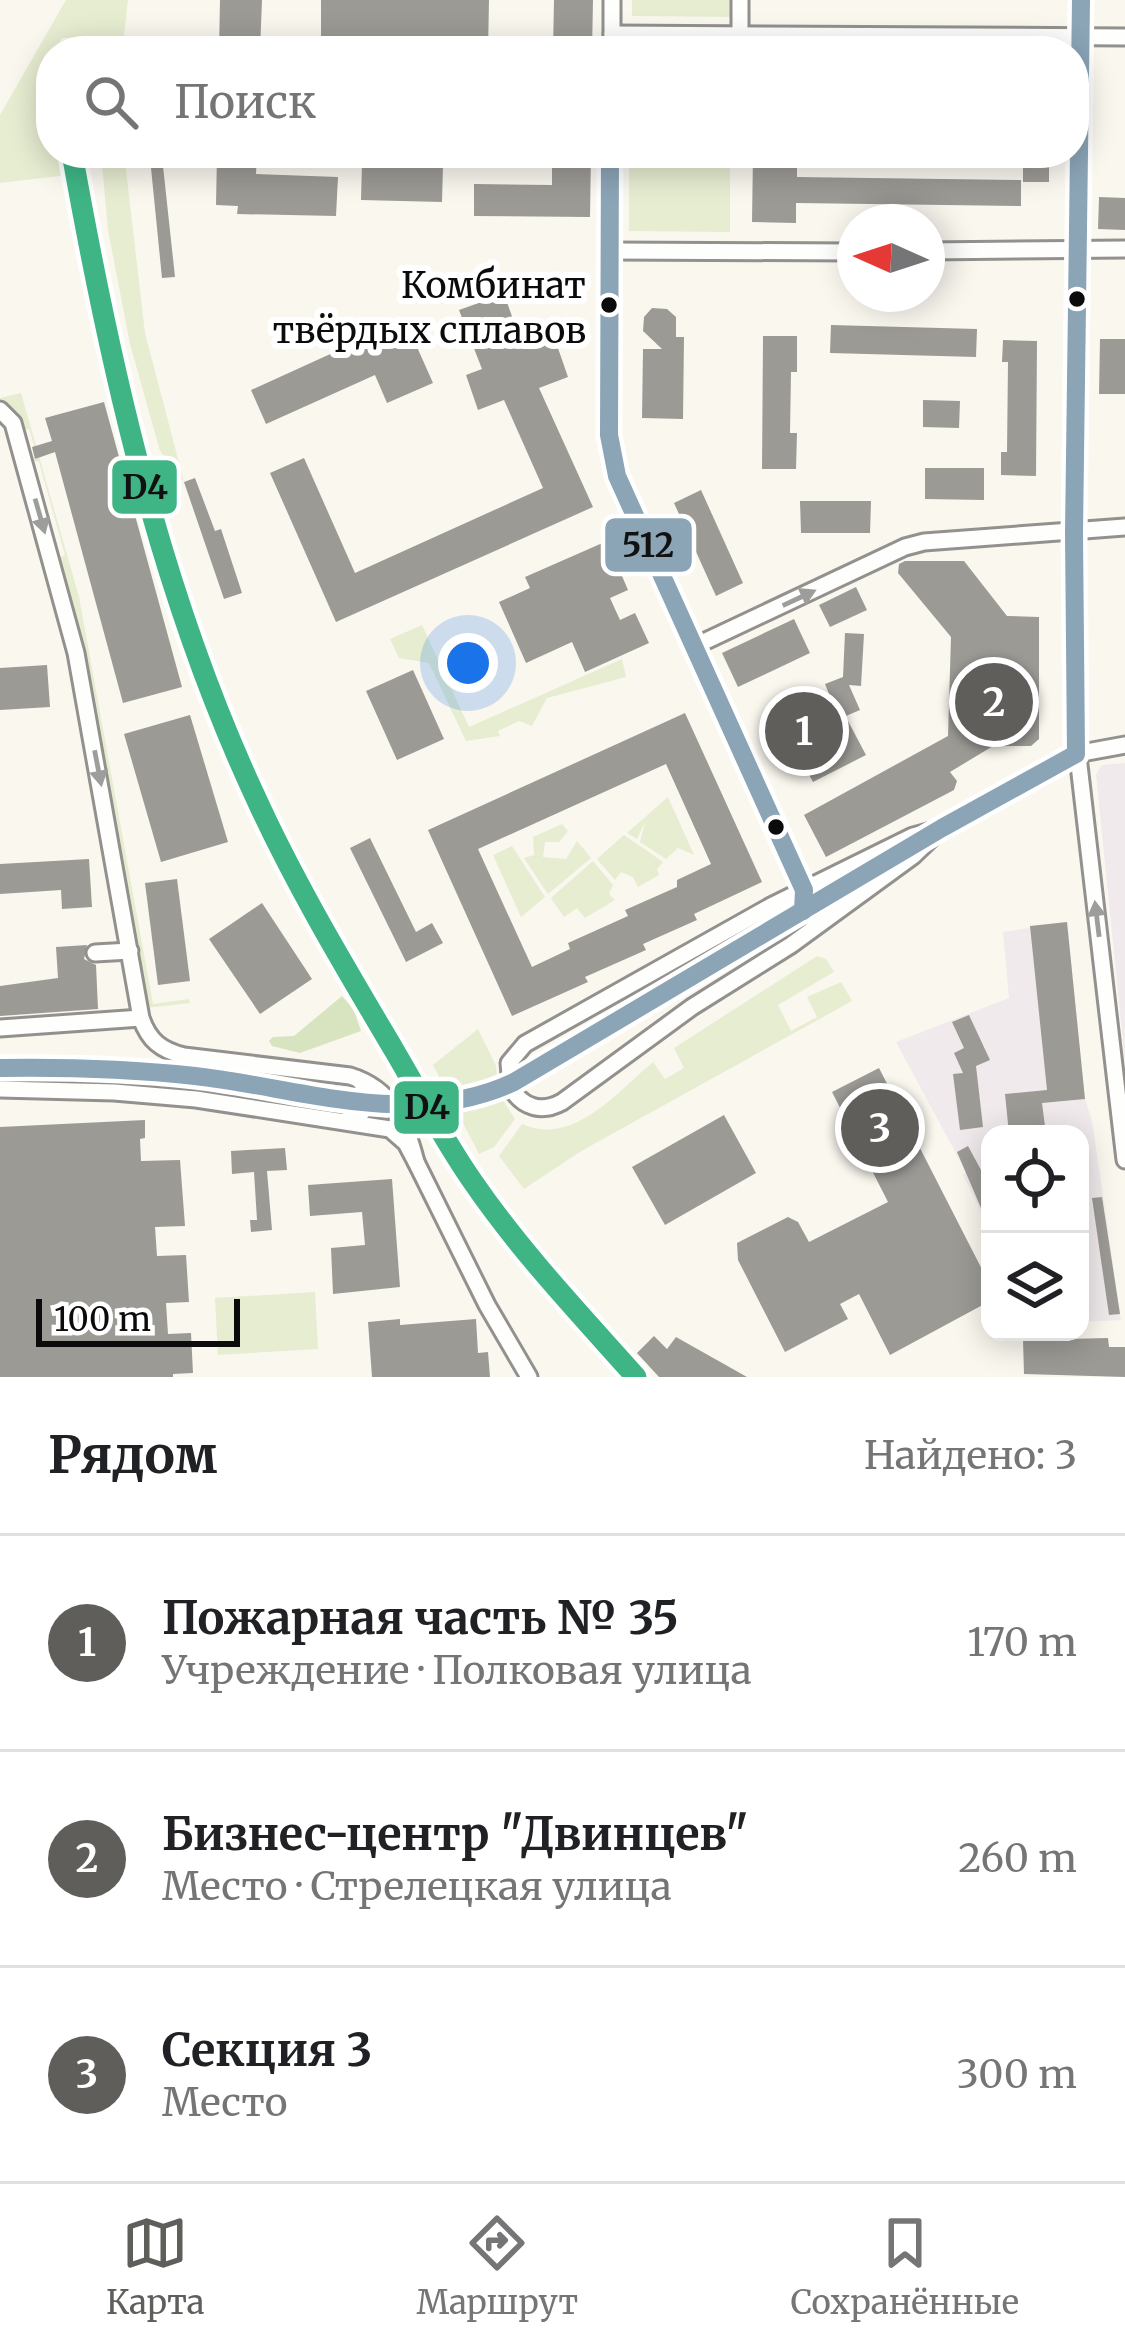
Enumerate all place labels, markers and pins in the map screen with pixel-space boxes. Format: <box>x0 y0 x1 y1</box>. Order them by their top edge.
place label: Комбинат твёрдых сплавов <box>272 263 586 353</box>
unlabelled marker <box>1066 288 1088 310</box>
marker: Комбинат твёрдых сплавов <box>598 294 620 316</box>
pin: 2 <box>955 657 1033 747</box>
pin: 1 <box>765 686 843 776</box>
unlabelled marker <box>765 816 787 838</box>
pin: 3 <box>841 1083 919 1173</box>

